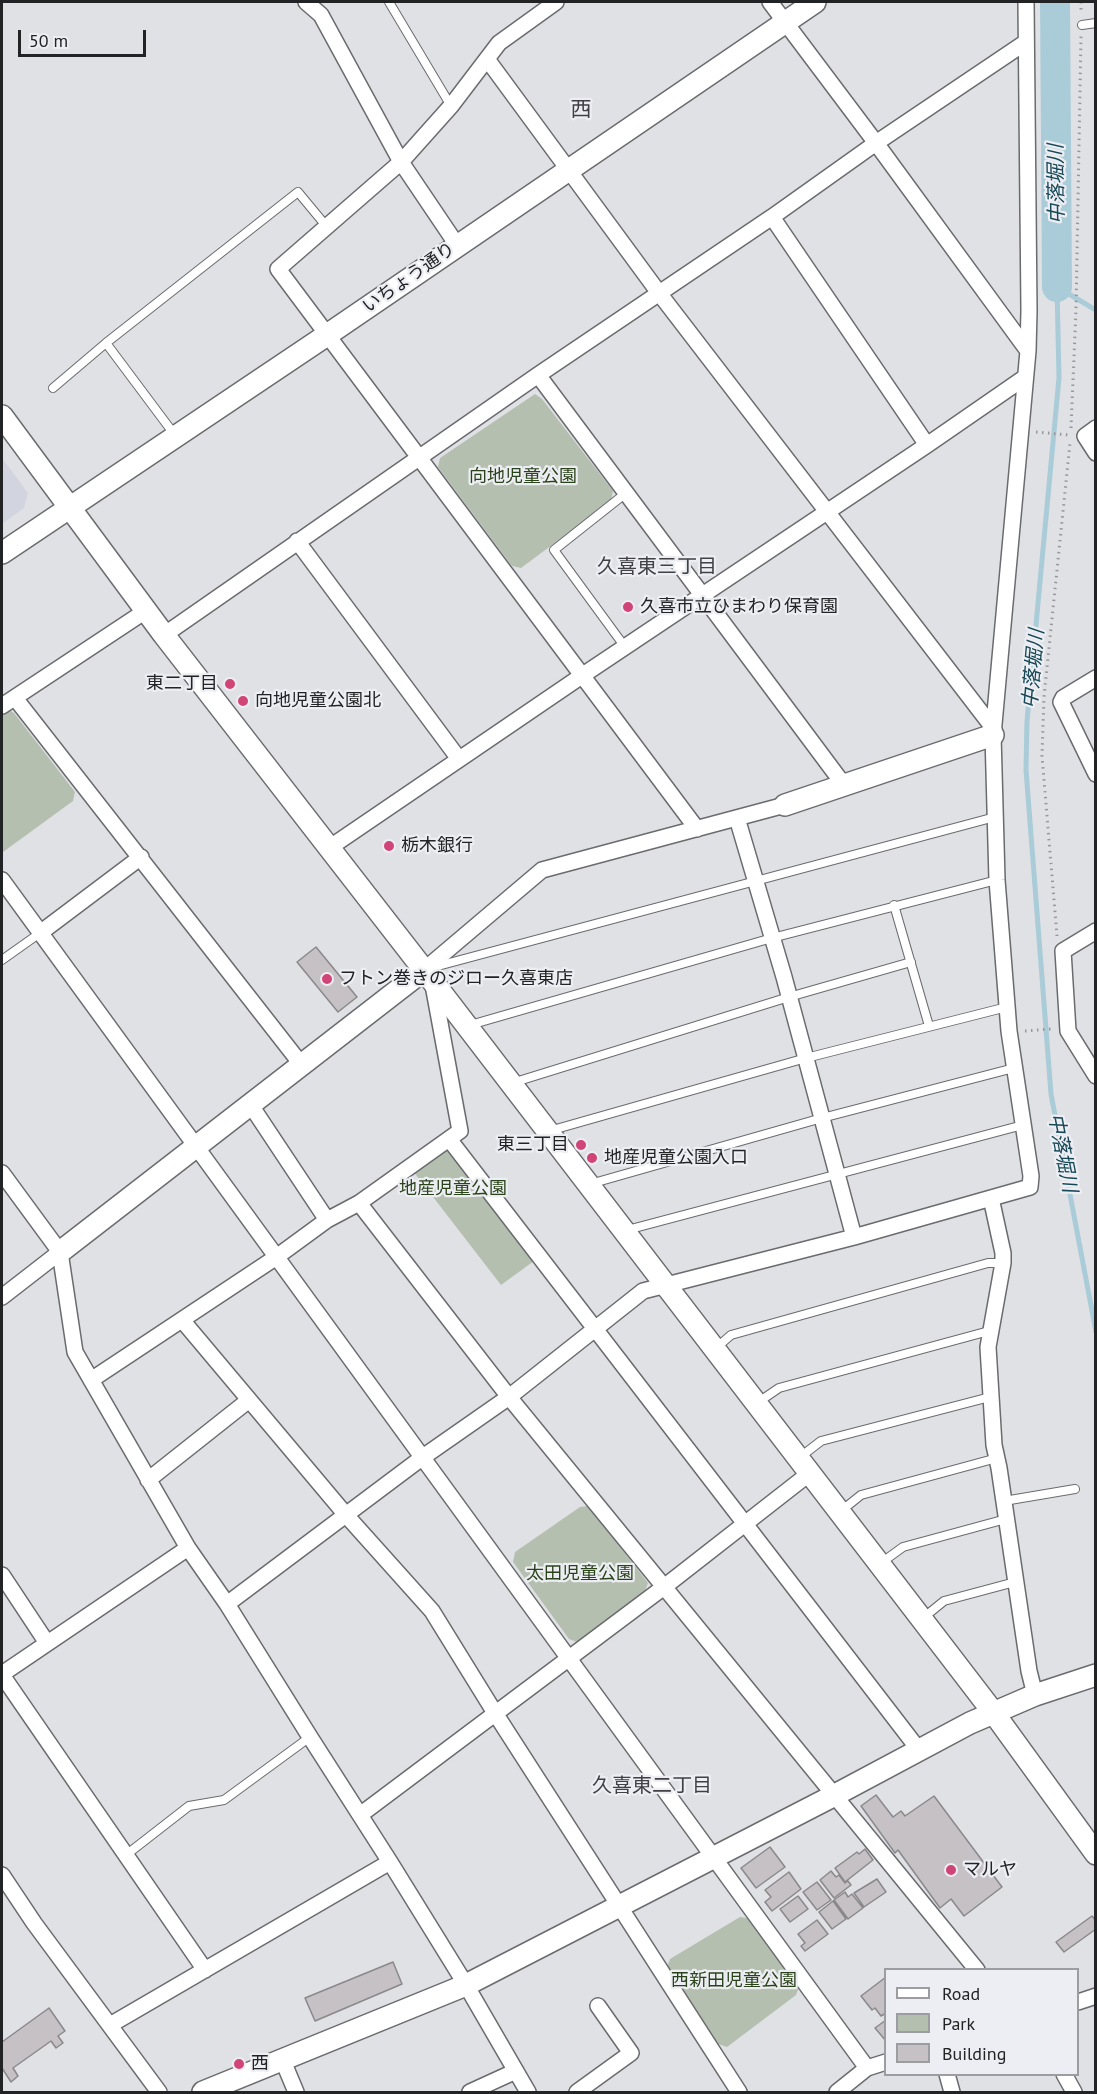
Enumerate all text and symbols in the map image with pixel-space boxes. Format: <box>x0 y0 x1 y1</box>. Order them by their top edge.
scale bar <box>21 18 148 56</box>
text: 50 m <box>29 29 68 52</box>
district label: 西 <box>571 97 591 123</box>
water label: 中落堀川 <box>1044 144 1070 224</box>
street label: いちょう通り <box>359 238 459 318</box>
park label: 向地児童公園 <box>469 466 577 488</box>
district label: 久喜東三丁目 <box>597 555 717 579</box>
place label: 久喜市立ひまわり保育園 <box>640 596 838 618</box>
marker: 久喜市立ひまわり保育園 <box>621 600 635 614</box>
water label: 中落堀川 <box>1019 628 1049 710</box>
place label: 東二丁目 <box>146 673 218 695</box>
marker: 東二丁目 <box>223 677 237 691</box>
place label: 向地児童公園北 <box>255 690 381 712</box>
marker: 向地児童公園北 <box>236 694 250 708</box>
place label: 栃木銀行 <box>401 835 473 857</box>
marker: 栃木銀行 <box>382 839 396 853</box>
place label: フトン巻きのジロー久喜東店 <box>339 968 573 990</box>
marker: フトン巻きのジロー久喜東店 <box>320 972 334 986</box>
water label: 中落堀川 <box>1043 1111 1081 1195</box>
place label: 東三丁目 <box>497 1134 569 1156</box>
marker: 東三丁目 <box>574 1138 588 1152</box>
place label: 地産児童公園入口 <box>604 1147 748 1169</box>
marker: 地産児童公園入口 <box>585 1151 599 1165</box>
park label: 地産児童公園 <box>399 1178 507 1200</box>
park label: 太田児童公園 <box>526 1563 634 1585</box>
district label: 久喜東二丁目 <box>592 1774 712 1798</box>
place label: マルヤ <box>963 1859 1017 1881</box>
marker: マルヤ <box>944 1863 958 1877</box>
legend <box>884 1968 1079 2076</box>
park label: 西新田児童公園 <box>671 1970 797 1992</box>
text: Road <box>942 1982 980 2005</box>
text: Park <box>942 2012 975 2035</box>
text: Building <box>942 2042 1006 2065</box>
place label: 西 <box>251 2053 269 2075</box>
marker: 西 <box>232 2057 246 2071</box>

